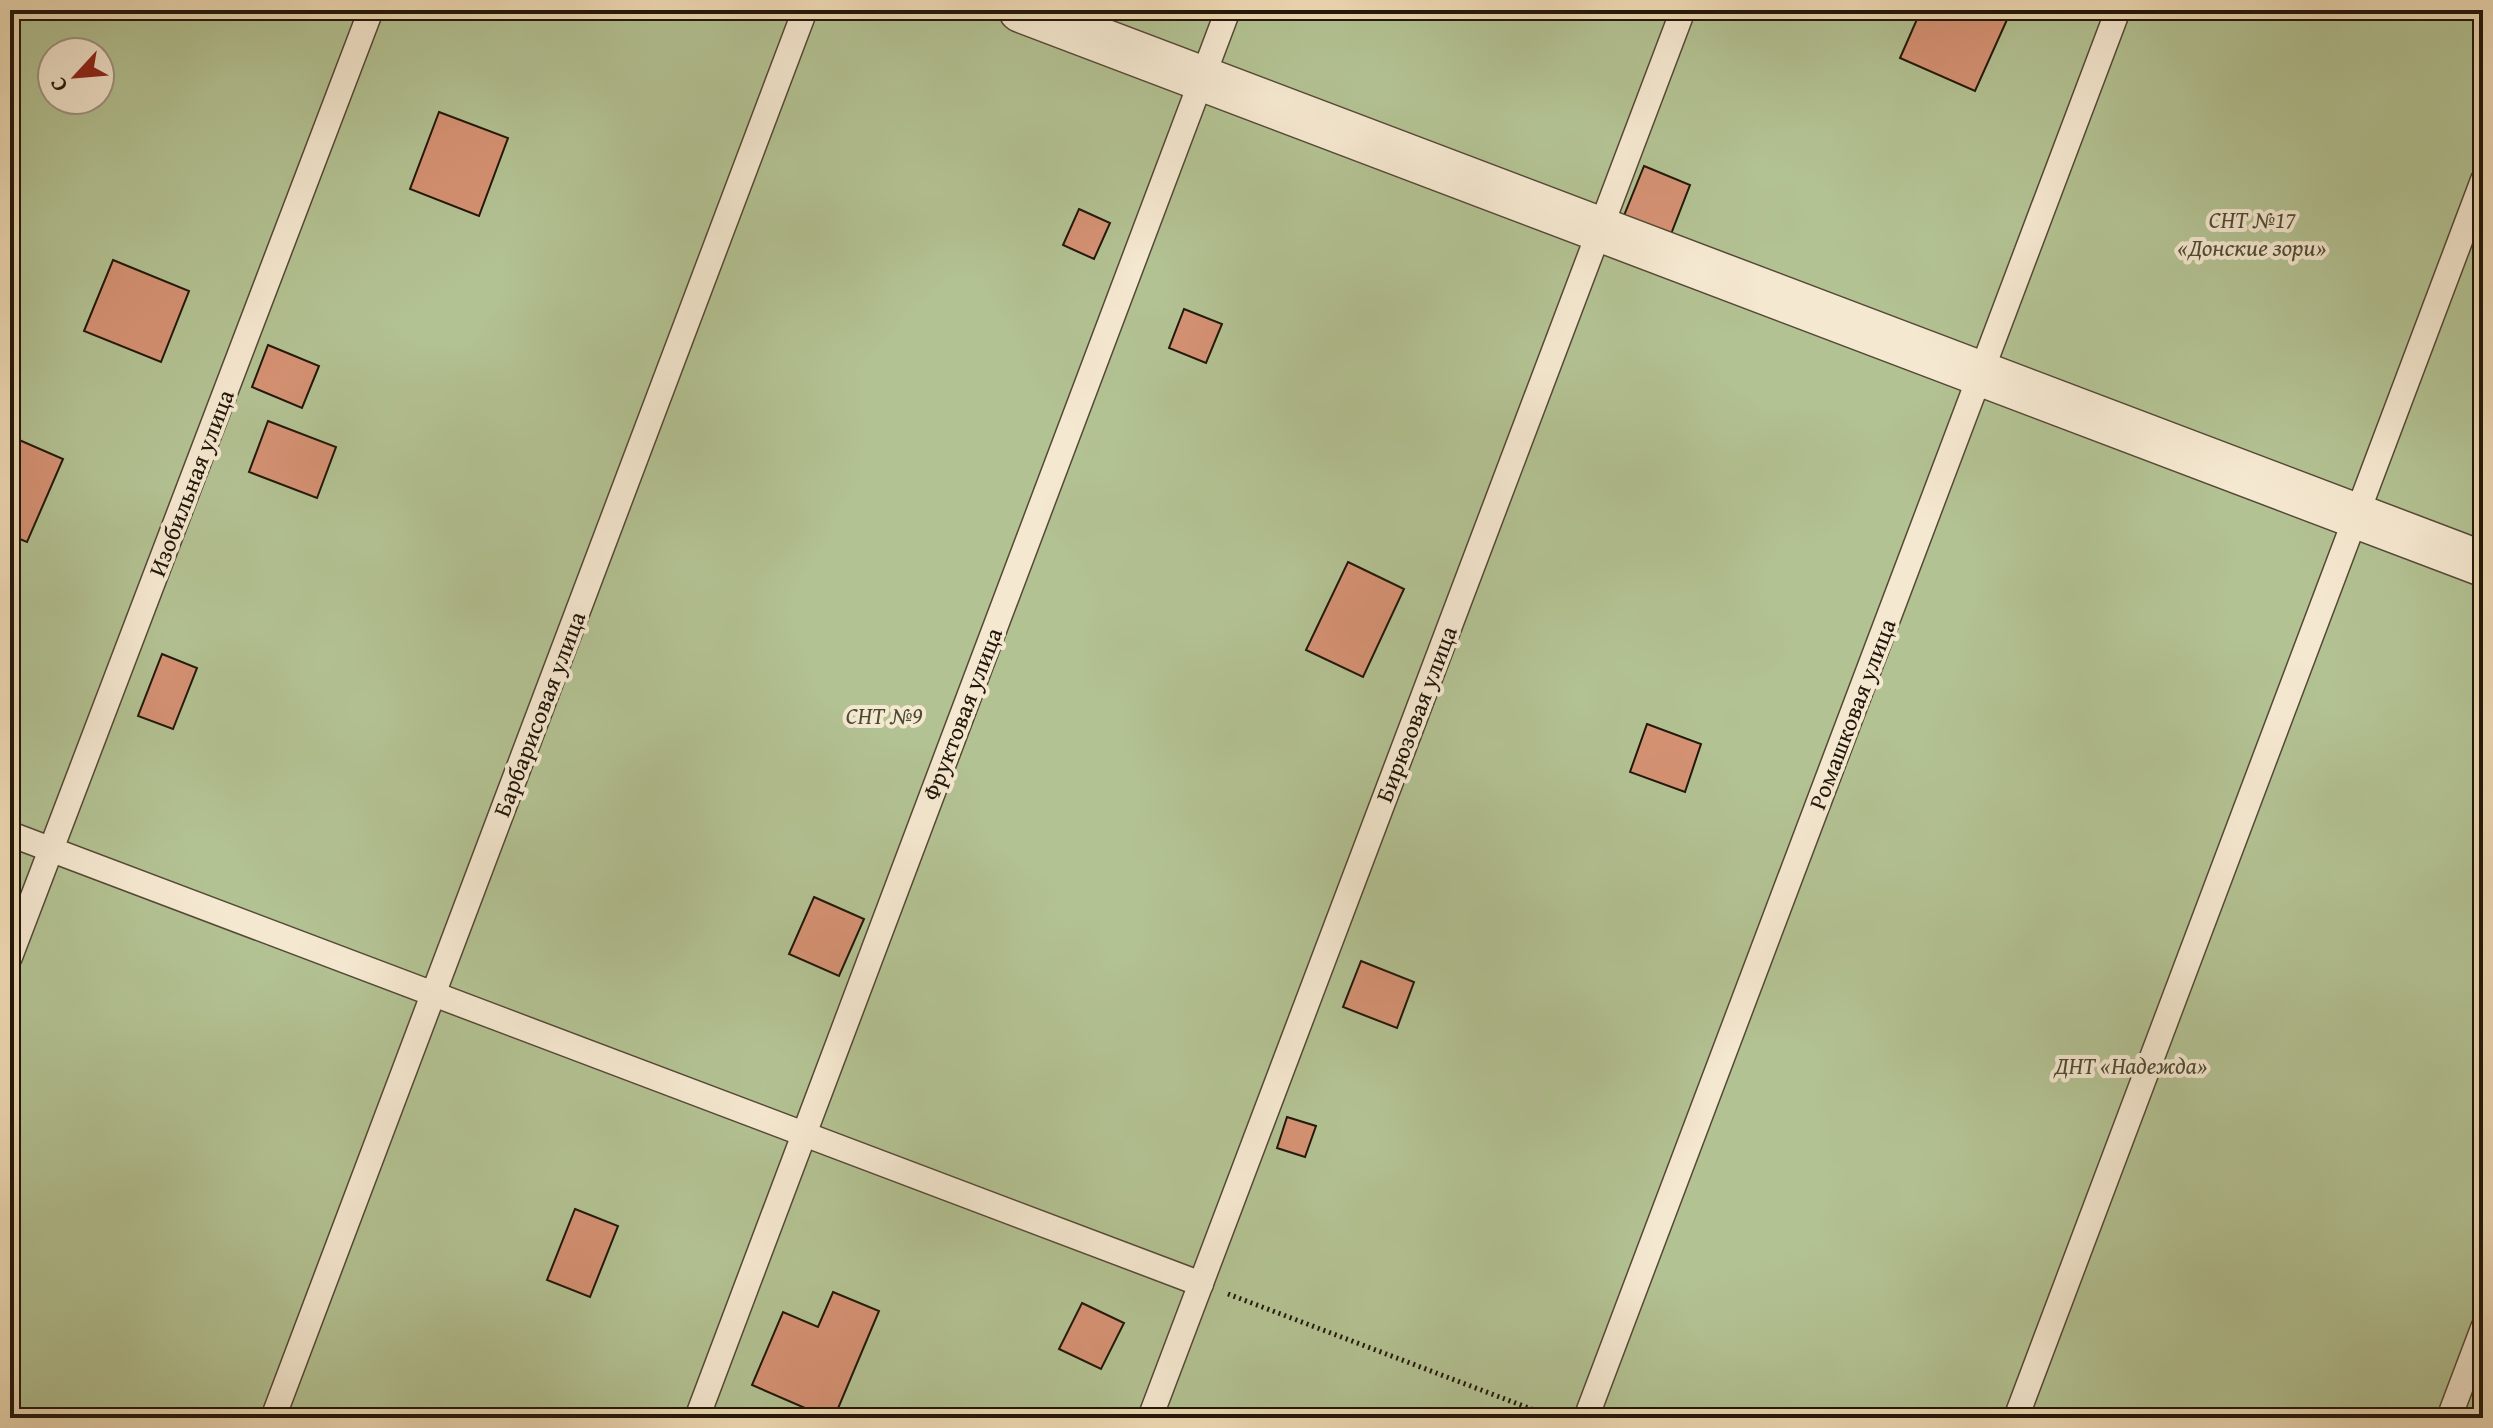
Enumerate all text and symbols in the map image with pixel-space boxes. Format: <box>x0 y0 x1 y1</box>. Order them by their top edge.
north arrow <box>36 36 116 116</box>
text: С <box>41 72 75 97</box>
park label: СНТ №17 «Донские зори» <box>2178 202 2326 265</box>
street label: Изобильная улица <box>139 384 243 581</box>
street label: Барбарисовая улица <box>484 606 594 822</box>
street label: Ромашковая улица <box>1799 613 1905 815</box>
street label: Бирюзовая улица <box>1366 620 1466 807</box>
street label: Фруктовая улица <box>913 622 1011 805</box>
park label: СНТ №9 <box>846 698 922 733</box>
park label: ДНТ «Надежда» <box>2053 1048 2207 1083</box>

